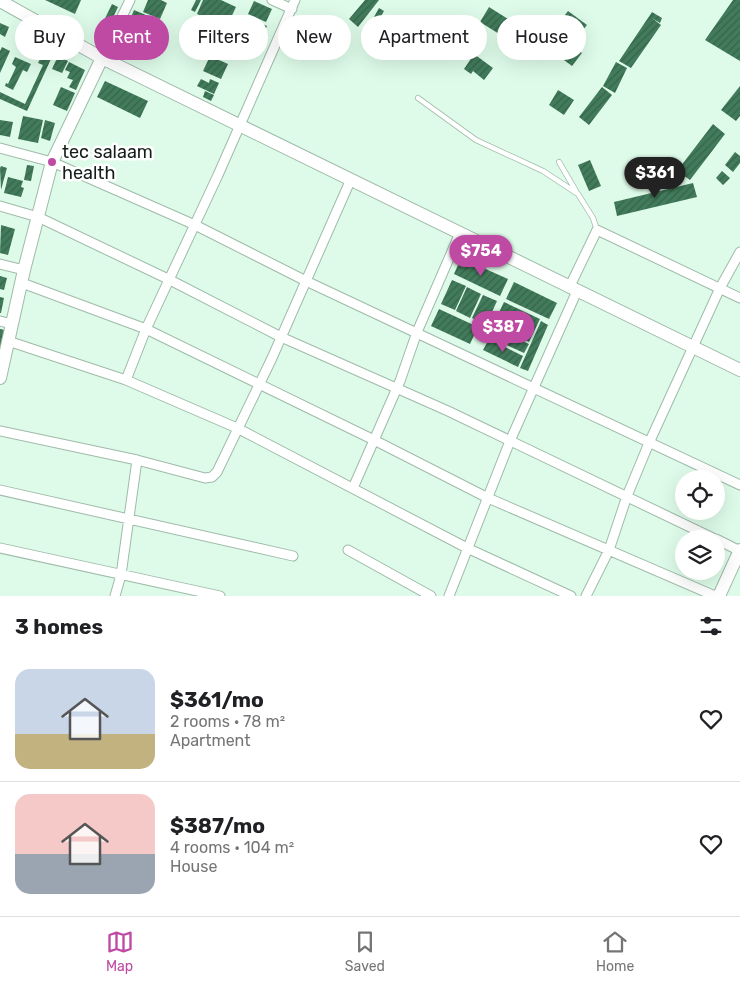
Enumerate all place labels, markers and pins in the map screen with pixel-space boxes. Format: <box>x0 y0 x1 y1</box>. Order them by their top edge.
place label: tec salaam health <box>62 141 153 184</box>
marker: tec salaam health <box>46 156 58 168</box>
pin: $361 <box>625 156 685 199</box>
pin: $754 <box>451 234 511 277</box>
pin: $387 <box>473 310 533 353</box>

